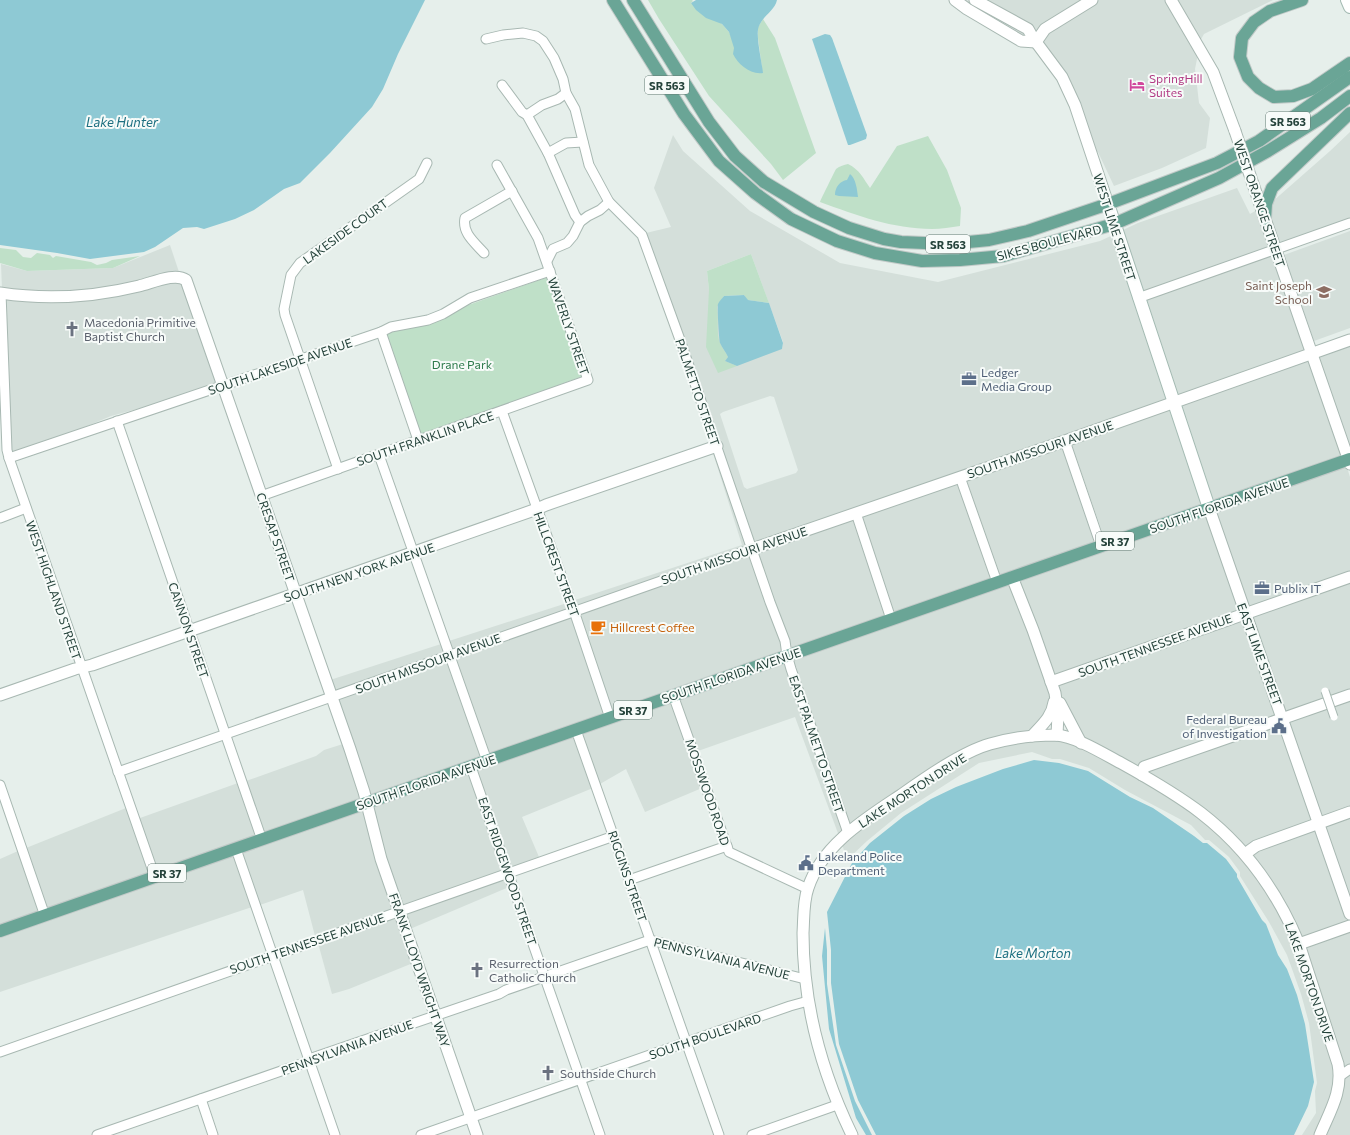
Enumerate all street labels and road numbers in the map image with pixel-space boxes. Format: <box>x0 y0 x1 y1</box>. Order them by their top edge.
road number: SR 563 <box>645 76 689 94</box>
road number: SR 563 <box>1266 112 1310 130</box>
street label: WEST ORANGE STREET <box>1232 137 1289 269</box>
street label: WEST LIME STREET <box>1091 172 1139 283</box>
street label: LAKESIDE COURT <box>300 195 390 266</box>
street label: SIKES BOULEVARD <box>995 221 1103 263</box>
road number: SR 563 <box>926 235 970 253</box>
street label: WAVERLY STREET <box>546 275 592 377</box>
street label: SOUTH LAKESIDE AVENUE <box>206 335 354 397</box>
street label: PALMETTO STREET <box>673 337 723 448</box>
street label: SOUTH FRANKLIN PLACE <box>355 408 495 468</box>
street label: SOUTH MISSOURI AVENUE <box>965 417 1115 481</box>
street label: SOUTH FLORIDA AVENUE <box>1148 475 1290 535</box>
street label: CRESAP STREET <box>254 491 298 584</box>
street label: HILLCREST STREET <box>531 510 583 619</box>
street label: WEST HIGHLAND STREET <box>24 519 85 662</box>
street label: SOUTH MISSOURI AVENUE <box>659 523 809 587</box>
road number: SR 37 <box>1096 532 1134 550</box>
street label: SOUTH NEW YORK AVENUE <box>282 540 436 604</box>
street label: CANNON STREET <box>166 580 212 680</box>
street label: EAST LIME STREET <box>1235 601 1285 707</box>
street label: SOUTH TENNESSEE AVENUE <box>1076 611 1234 679</box>
street label: SOUTH MISSOURI AVENUE <box>353 630 503 696</box>
street label: SOUTH FLORIDA AVENUE <box>660 645 802 705</box>
street label: EAST PALMETTO STREET <box>787 673 847 815</box>
road number: SR 37 <box>614 701 652 719</box>
street label: MOSSWOOD ROAD <box>683 737 733 847</box>
street label: LAKE MORTON DRIVE <box>856 750 968 830</box>
street label: SOUTH FLORIDA AVENUE <box>355 752 497 812</box>
street label: EAST RIDGEWOOD STREET <box>476 795 540 947</box>
street label: RIGGINS STREET <box>606 829 650 924</box>
road number: SR 37 <box>148 864 186 882</box>
street label: FRANK LLOYD WRIGHT WAY <box>387 891 453 1049</box>
street label: SOUTH TENNESSEE AVENUE <box>228 910 386 976</box>
street label: LAKE MORTON DRIVE <box>1283 920 1337 1044</box>
street label: PENNSYLVANIA AVENUE <box>653 934 791 982</box>
street label: SOUTH BOULEVARD <box>647 1010 763 1062</box>
street label: PENNSYLVANIA AVENUE <box>279 1017 415 1077</box>

